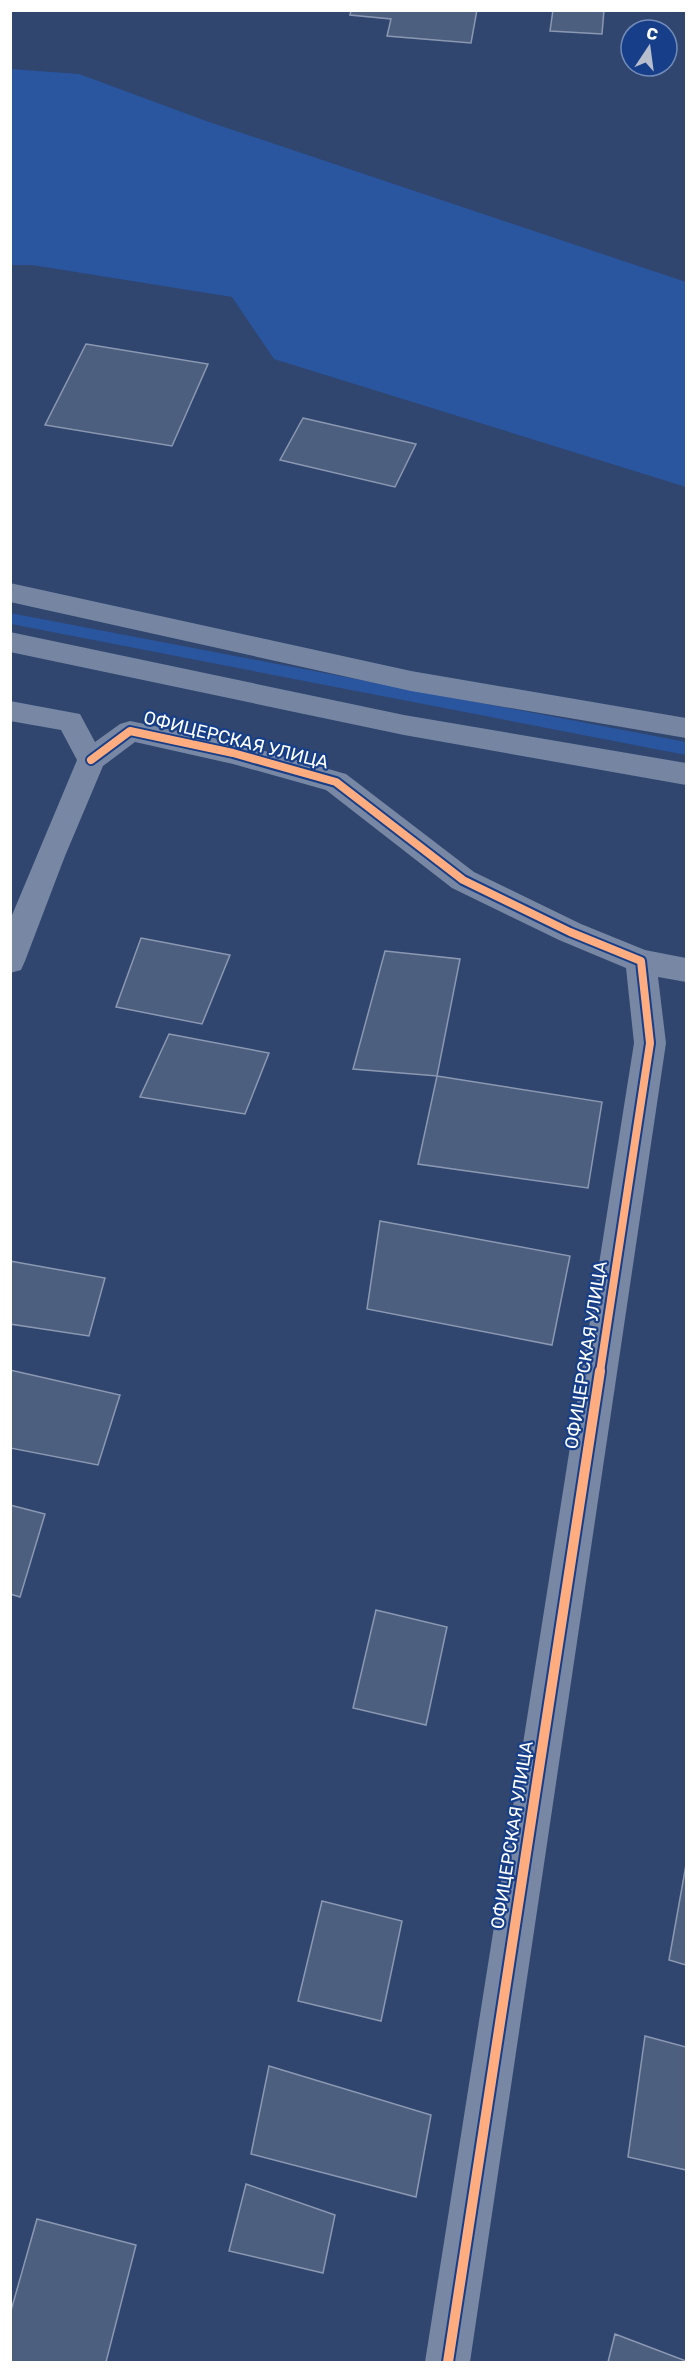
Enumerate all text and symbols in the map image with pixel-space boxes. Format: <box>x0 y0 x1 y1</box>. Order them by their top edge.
north arrow <box>619 18 679 78</box>
text: С <box>645 23 660 44</box>
street label: ОФИЦЕРСКАЯ УЛИЦА <box>141 706 331 774</box>
street label: ОФИЦЕРСКАЯ УЛИЦА <box>560 1260 612 1450</box>
street label: ОФИЦЕРСКАЯ УЛИЦА <box>486 1740 538 1930</box>

